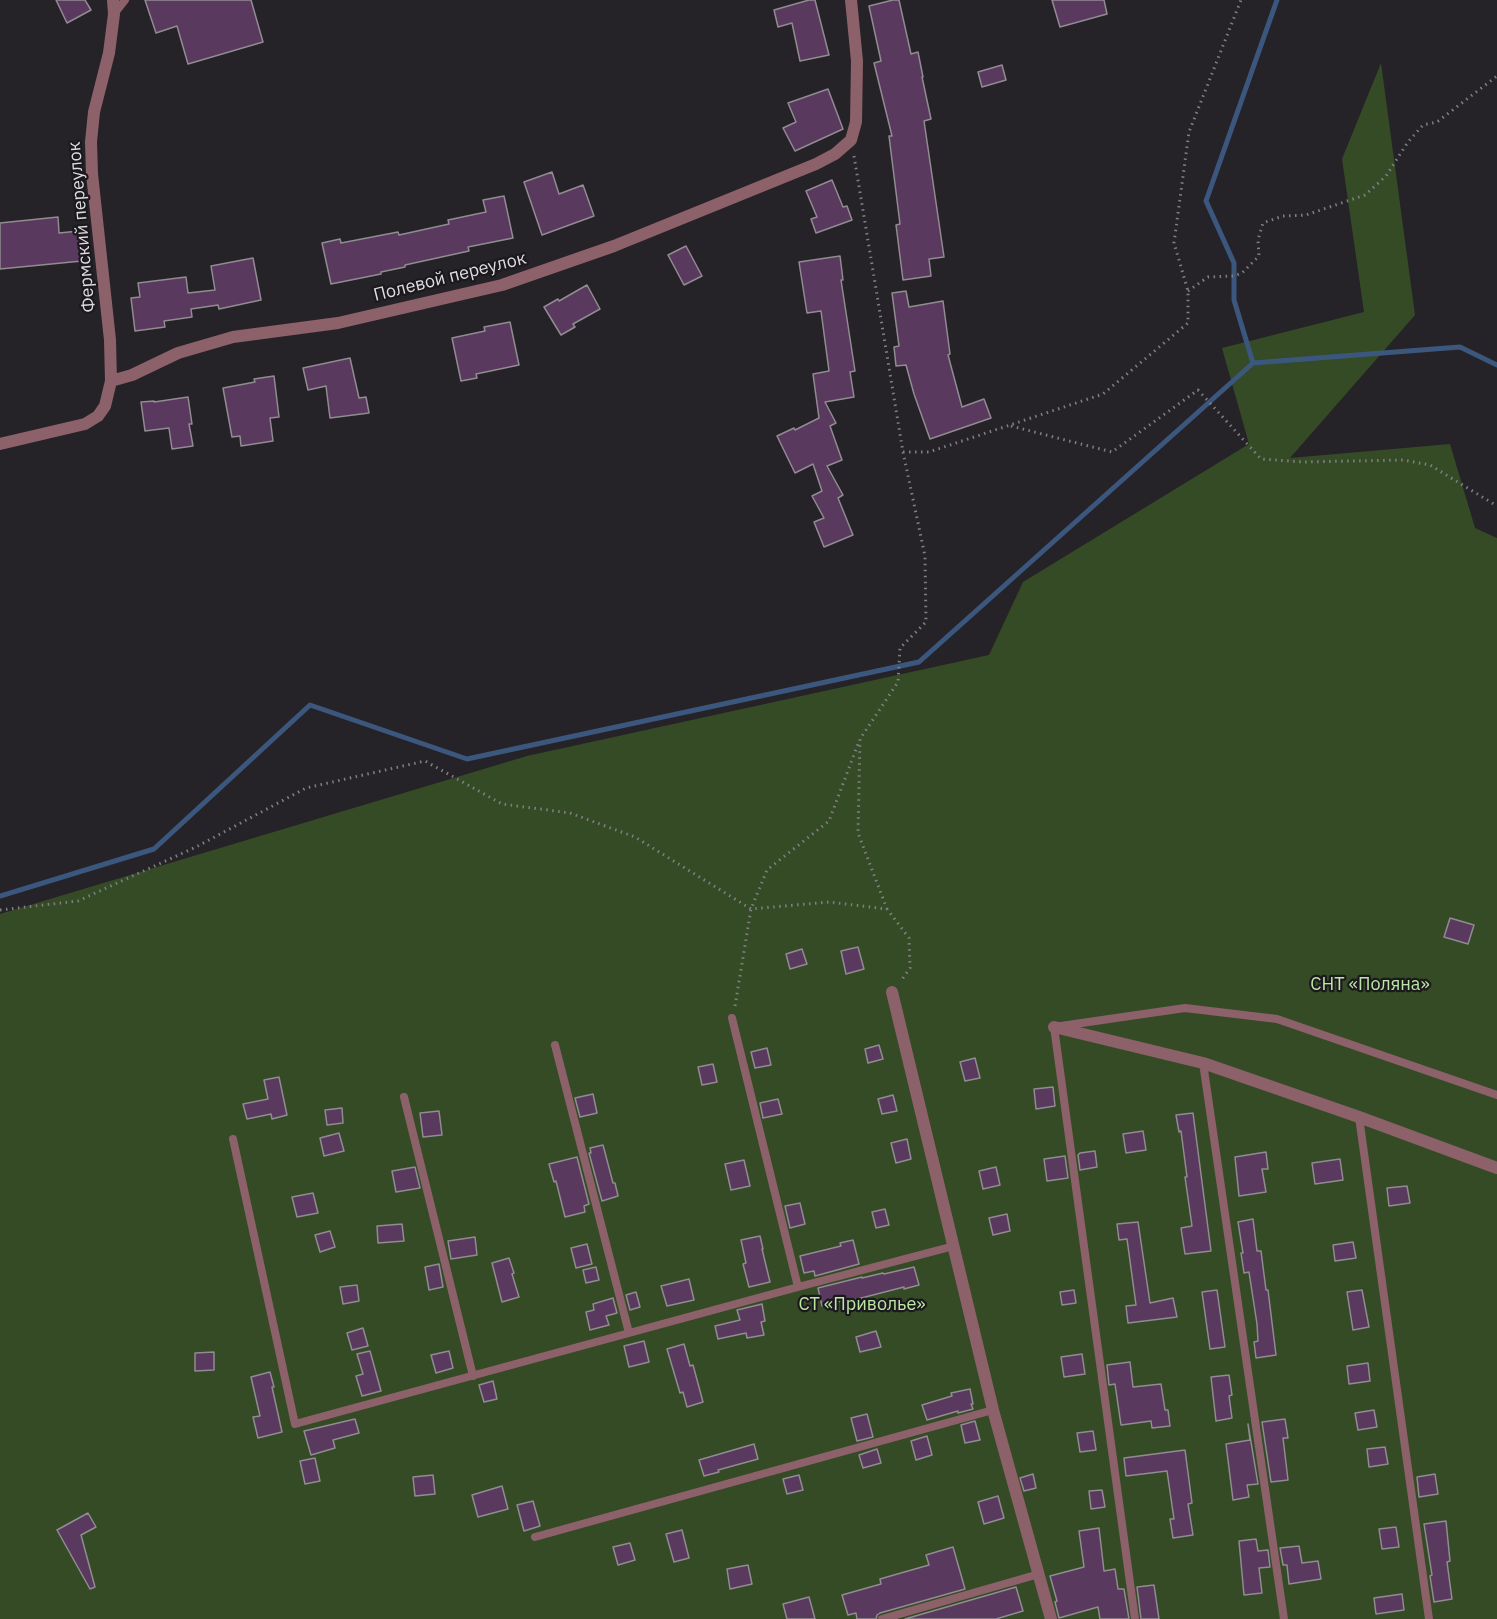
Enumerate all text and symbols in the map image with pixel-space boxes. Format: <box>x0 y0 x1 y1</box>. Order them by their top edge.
street label: Фермский переулок <box>64 141 100 313</box>
street label: Полевой переулок <box>371 248 529 306</box>
park label: СНТ «Поляна» <box>1310 974 1430 996</box>
park label: СТ «Приволье» <box>798 1294 926 1316</box>

